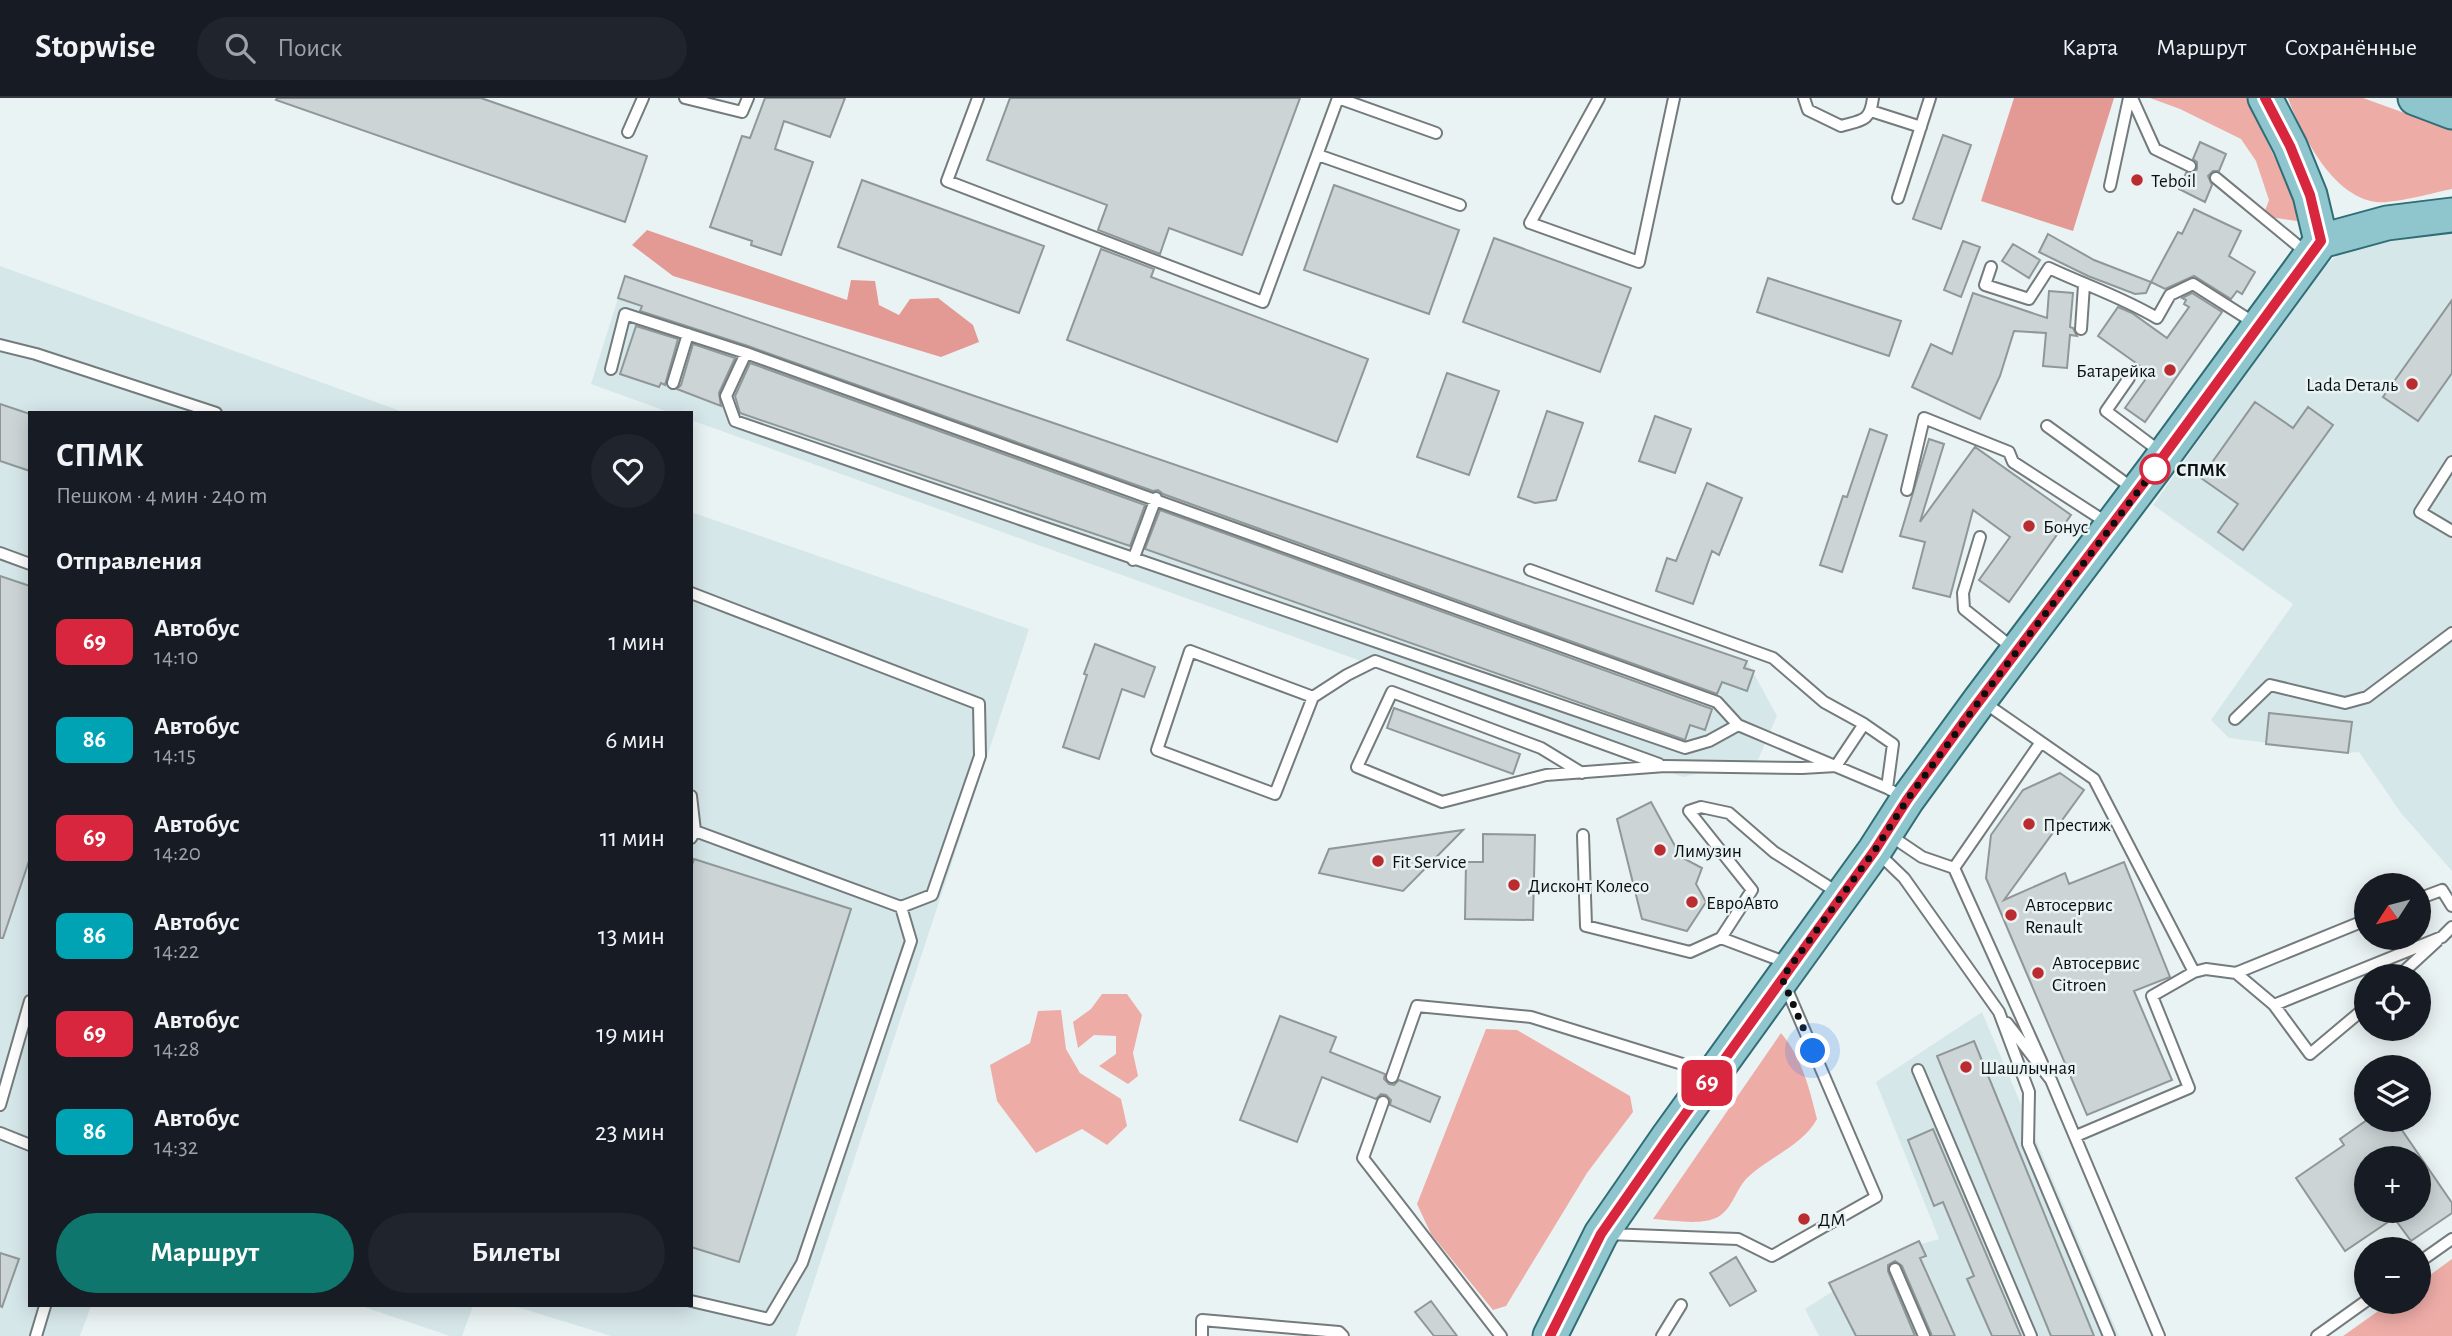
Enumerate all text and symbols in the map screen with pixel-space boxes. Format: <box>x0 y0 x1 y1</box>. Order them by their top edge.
search box <box>197 17 687 80</box>
icon: search <box>221 29 259 67</box>
text: Stopwise <box>35 31 155 64</box>
text: Поиск <box>277 35 342 61</box>
text: Карта <box>2062 36 2118 60</box>
text: Маршрут <box>2156 36 2246 60</box>
text: Сохранённые <box>2284 36 2417 60</box>
marker: Teboil <box>2129 172 2145 188</box>
place label: Teboil <box>2151 172 2196 191</box>
place label: Батарейка <box>2076 362 2156 381</box>
marker: Батарейка <box>2162 362 2178 378</box>
place label: Lada Dеталь <box>2306 376 2398 395</box>
marker: Lada Dеталь <box>2404 376 2420 392</box>
button: heart <box>591 434 665 508</box>
text: СПМК <box>56 440 144 473</box>
marker: СПМК <box>2140 454 2170 484</box>
place label: СПМК <box>2176 461 2227 480</box>
text: Пешком · 4 мин · 240 m <box>56 485 267 508</box>
marker: Бонус <box>2021 518 2037 534</box>
place label: Бонус <box>2043 518 2088 537</box>
text: Отправления <box>56 548 202 574</box>
text: Автобус <box>154 615 240 641</box>
text: 1 мин <box>609 629 665 655</box>
text: 69 <box>83 630 106 654</box>
text: 14:10 <box>154 646 198 669</box>
text: Автобус <box>154 713 240 739</box>
text: 6 мин <box>605 727 665 753</box>
text: 86 <box>83 728 106 752</box>
text: 14:15 <box>154 744 196 767</box>
text: Автобус <box>154 811 240 837</box>
marker: Престиж <box>2021 816 2037 832</box>
place label: Престиж <box>2043 816 2112 835</box>
text: 11 мин <box>600 825 665 851</box>
text: 69 <box>83 826 106 850</box>
text: 14:20 <box>154 842 201 865</box>
marker: Лимузин <box>1652 842 1668 858</box>
place label: Лимузин <box>1674 842 1742 861</box>
marker: Fit Service <box>1370 853 1386 869</box>
place label: Fit Service <box>1392 853 1466 872</box>
north arrow <box>2354 873 2431 950</box>
map controls <box>2354 873 2431 1314</box>
marker: Дисконт Колесо <box>1506 877 1522 893</box>
place label: Дисконт Колесо <box>1528 877 1649 896</box>
marker: ЕвроАвто <box>1684 894 1700 910</box>
place label: ЕвроАвто <box>1706 894 1779 913</box>
place label: Автосервис Renault <box>2025 896 2113 937</box>
marker: Автосервис Renault <box>2003 907 2019 923</box>
text: Автобус <box>154 909 240 935</box>
text: 13 мин <box>598 923 665 949</box>
text: 86 <box>83 924 106 948</box>
text: 14:22 <box>154 940 199 963</box>
place label: Автосервис Citroen <box>2052 954 2140 995</box>
button: locate <box>2354 964 2431 1041</box>
marker: Автосервис Citroen <box>2030 965 2046 981</box>
text: Автобус <box>154 1007 240 1033</box>
text: 19 мин <box>596 1021 665 1047</box>
text: 69 <box>83 1022 106 1046</box>
your location <box>1795 1033 1830 1068</box>
text: 14:28 <box>154 1038 200 1061</box>
button: layers <box>2354 1055 2431 1132</box>
marker: Шашлычная <box>1958 1059 1974 1075</box>
place label: Шашлычная <box>1980 1059 2076 1078</box>
line badge: 69 <box>1676 1060 1738 1106</box>
text: 69 <box>1695 1071 1719 1095</box>
text: Автобус <box>154 1105 240 1131</box>
text: 23 мин <box>595 1119 665 1145</box>
text: 86 <box>83 1120 106 1144</box>
text: 14:32 <box>154 1136 198 1159</box>
button: + <box>2354 1146 2431 1223</box>
marker: ДМ <box>1796 1211 1812 1227</box>
place label: ДМ <box>1818 1211 1846 1230</box>
button: Маршрут <box>56 1213 354 1293</box>
button: Билеты <box>368 1213 665 1293</box>
button: − <box>2354 1237 2431 1314</box>

